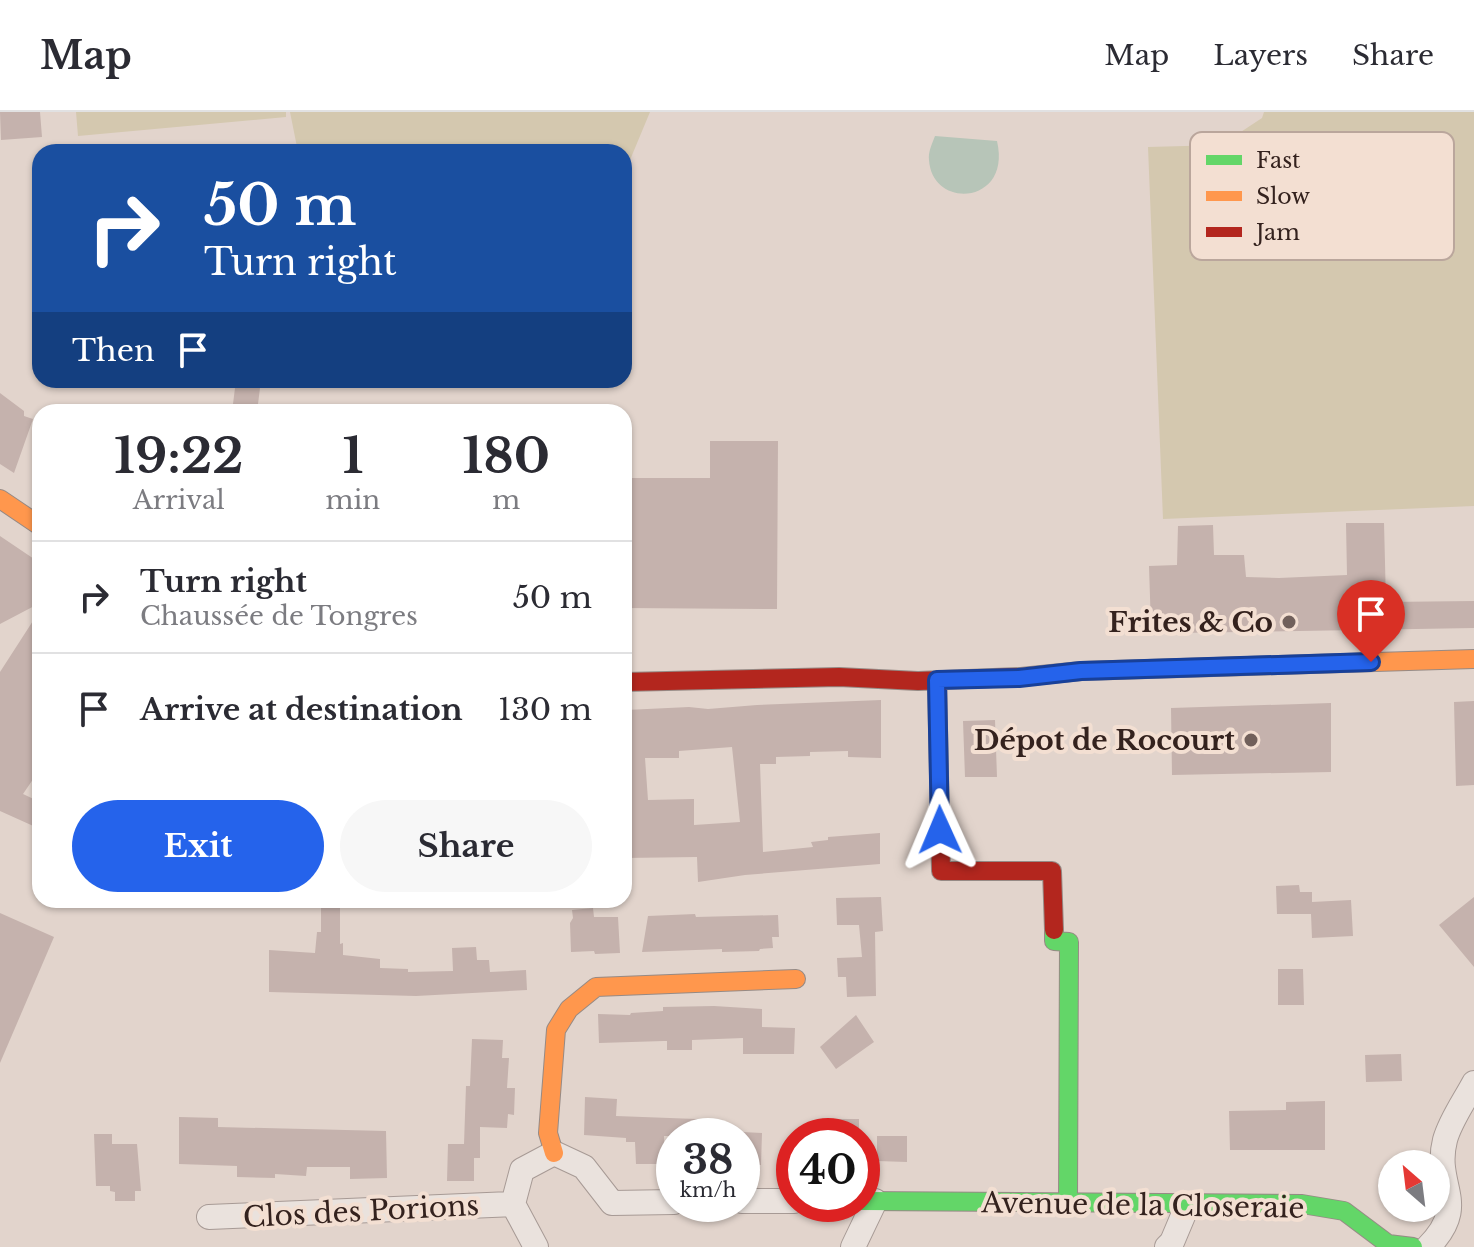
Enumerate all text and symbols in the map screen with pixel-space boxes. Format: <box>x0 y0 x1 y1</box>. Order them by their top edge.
text: Map <box>40 32 132 79</box>
text: Map <box>1104 38 1169 73</box>
text: Layers <box>1213 38 1308 73</box>
text: Share <box>1352 38 1434 73</box>
legend <box>1190 132 1454 260</box>
text: Fast <box>1256 147 1301 174</box>
text: 50 m <box>204 171 356 240</box>
icon: right <box>72 176 176 280</box>
text: Slow <box>1256 183 1310 210</box>
text: Jam <box>1253 219 1300 246</box>
text: Turn right <box>204 240 397 285</box>
icon: arrive <box>171 328 215 372</box>
text: Then <box>72 332 155 369</box>
text: 19:22 <box>114 426 243 486</box>
text: 1 <box>342 426 363 486</box>
text: 180 <box>462 426 550 486</box>
text: Arrival <box>133 484 225 516</box>
text: min <box>326 484 380 516</box>
text: m <box>492 484 520 516</box>
text: Turn right <box>140 563 307 600</box>
icon: right <box>72 575 116 619</box>
text: 50 m <box>513 579 592 616</box>
pin <box>1337 580 1405 662</box>
icon: arrive <box>1349 592 1393 636</box>
text: Chaussée de Tongres <box>140 600 418 632</box>
place label: Frites & Co <box>1108 605 1273 640</box>
marker: Frites & Co <box>1280 613 1298 631</box>
icon: arrive <box>72 687 116 731</box>
text: Arrive at destination <box>140 691 463 728</box>
text: 130 m <box>498 691 592 728</box>
place label: Dépot de Rocourt <box>974 723 1235 758</box>
marker: Dépot de Rocourt <box>1242 731 1260 749</box>
position arrow <box>898 788 982 872</box>
button: Exit <box>72 800 324 892</box>
button: Share <box>340 800 592 892</box>
speed limit sign: 40 <box>776 1118 880 1222</box>
text: 38 <box>683 1135 733 1185</box>
north arrow <box>1378 1150 1450 1222</box>
map controls <box>1378 1150 1450 1222</box>
text: km/h <box>680 1178 736 1202</box>
street label: Avenue de la Closeraie <box>980 1185 1305 1226</box>
street label: Clos des Porions <box>242 1188 480 1235</box>

